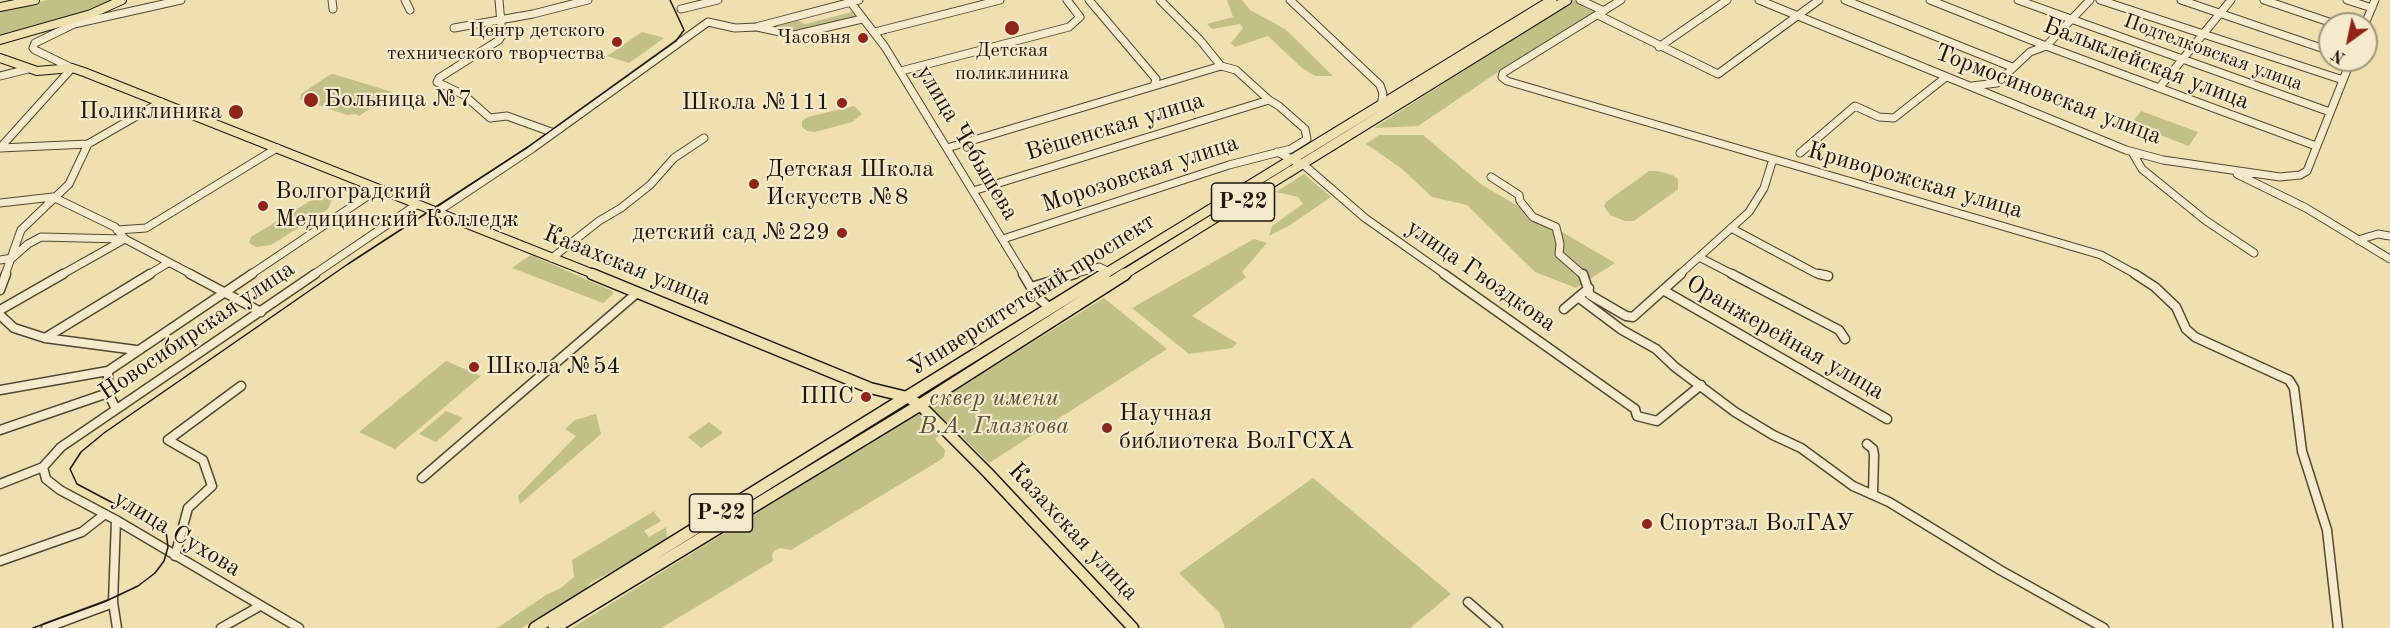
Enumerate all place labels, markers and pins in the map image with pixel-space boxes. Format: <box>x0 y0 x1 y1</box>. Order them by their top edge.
place label: Центр детского технического творчества <box>387 19 605 66</box>
marker: Детская поликлиника <box>1003 19 1021 37</box>
place label: Часовня <box>777 26 851 50</box>
marker: Часовня <box>856 31 870 45</box>
marker: Центр детского технического творчества <box>610 35 624 49</box>
place label: Детская поликлиника <box>955 39 1069 86</box>
place label: Больница №7 <box>324 86 472 114</box>
place label: Школа №111 <box>682 89 830 117</box>
marker: Больница №7 <box>302 91 320 109</box>
marker: Школа №111 <box>835 96 849 110</box>
place label: Поликлиника <box>79 98 222 126</box>
marker: Поликлиника <box>227 103 245 121</box>
place label: Детская Школа Искусств №8 <box>766 156 934 212</box>
marker: Детская Школа Искусств №8 <box>747 177 761 191</box>
place label: Волгоградский Медицинский Колледж <box>275 178 519 234</box>
marker: Волгоградский Медицинский Колледж <box>256 199 270 213</box>
place label: детский сад №229 <box>633 219 830 247</box>
marker: детский сад №229 <box>835 226 849 240</box>
place label: Школа №54 <box>486 353 621 381</box>
marker: Школа №54 <box>467 360 481 374</box>
place label: ППС <box>800 383 854 411</box>
marker: ППС <box>859 390 873 404</box>
place label: Научная библиотека ВолГСХА <box>1119 400 1354 456</box>
marker: Научная библиотека ВолГСХА <box>1100 421 1114 435</box>
place label: Спортзал ВолГАУ <box>1659 510 1854 538</box>
marker: Спортзал ВолГАУ <box>1640 517 1654 531</box>

